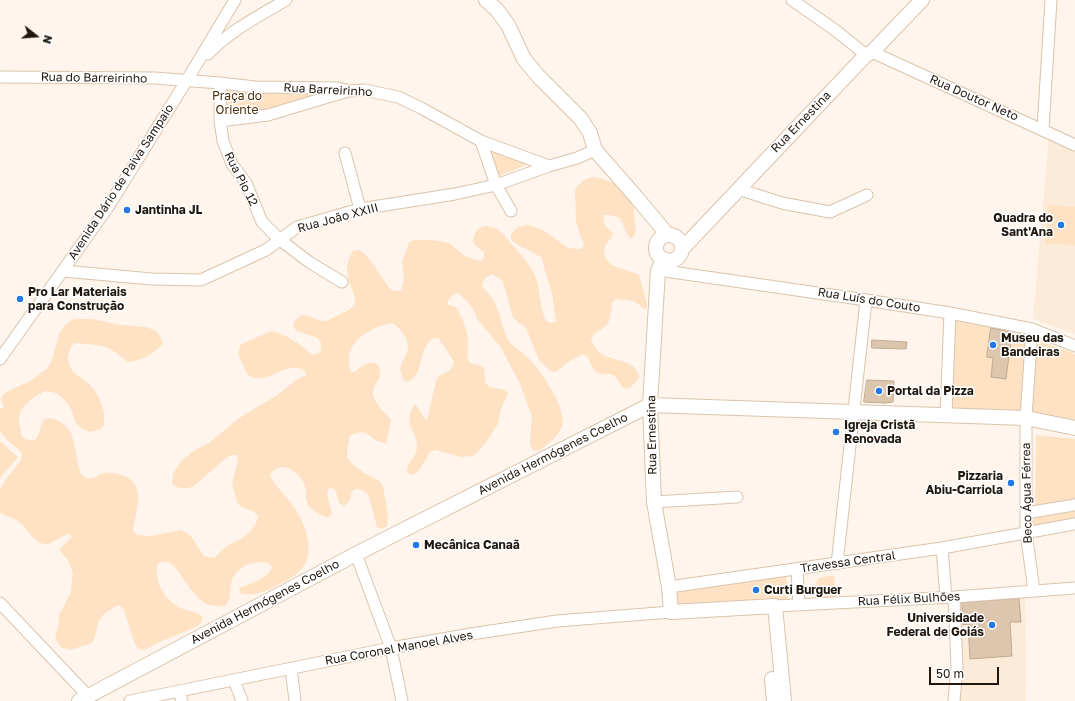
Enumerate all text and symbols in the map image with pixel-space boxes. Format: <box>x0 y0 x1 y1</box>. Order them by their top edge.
north arrow <box>16 16 56 56</box>
text: N <box>41 34 55 46</box>
street label: Rua do Barreirinho <box>41 70 147 86</box>
street label: Rua Doutor Neto <box>927 72 1021 124</box>
street label: Rua Barreirinho <box>283 80 373 100</box>
street label: Rua Ernestina <box>768 88 834 156</box>
park label: Praça do Oriente <box>212 89 262 117</box>
street label: Avenida Dário de Paiva Sampaio <box>65 101 177 263</box>
street label: Rua Pio 12 <box>221 149 261 209</box>
street label: Rua João XXIII <box>296 200 380 236</box>
place label: Jantinha JL <box>135 203 202 217</box>
marker: Jantinha JL <box>122 205 132 215</box>
place label: Quadra do Sant'Ana <box>993 211 1053 239</box>
marker: Quadra do Sant'Ana <box>1056 220 1066 230</box>
place label: Pro Lar Materiais para Construção <box>28 285 127 313</box>
street label: Rua Luís do Couto <box>817 285 921 315</box>
marker: Pro Lar Materiais para Construção <box>15 294 25 304</box>
place label: Museu das Bandeiras <box>1001 331 1064 359</box>
marker: Museu das Bandeiras <box>988 340 998 350</box>
place label: Portal da Pizza <box>887 384 974 398</box>
marker: Portal da Pizza <box>874 386 884 396</box>
street label: Rua Ernestina <box>644 395 660 475</box>
street label: Avenida Hermógenes Coelho <box>476 410 630 498</box>
place label: Igreja Cristã Renovada <box>844 418 915 446</box>
marker: Igreja Cristã Renovada <box>831 427 841 437</box>
street label: Beco Água Férrea <box>1019 442 1035 544</box>
place label: Pizzaria Abiu-Carriola <box>926 469 1003 497</box>
marker: Pizzaria Abiu-Carriola <box>1006 478 1016 488</box>
place label: Mecânica Canaã <box>424 538 520 552</box>
marker: Mecânica Canaã <box>411 540 421 550</box>
street label: Travessa Central <box>800 548 896 576</box>
street label: Avenida Hermógenes Coelho <box>188 557 342 647</box>
place label: Curti Burguer <box>764 583 842 597</box>
marker: Curti Burguer <box>751 585 761 595</box>
street label: Rua Félix Bulhões <box>857 589 961 609</box>
place label: Universidade Federal de Goiás <box>887 611 984 639</box>
marker: Universidade Federal de Goiás <box>987 620 997 630</box>
street label: Rua Coronel Manoel Alves <box>324 628 474 668</box>
scale bar <box>931 659 1001 685</box>
text: 50 m <box>936 666 964 681</box>

